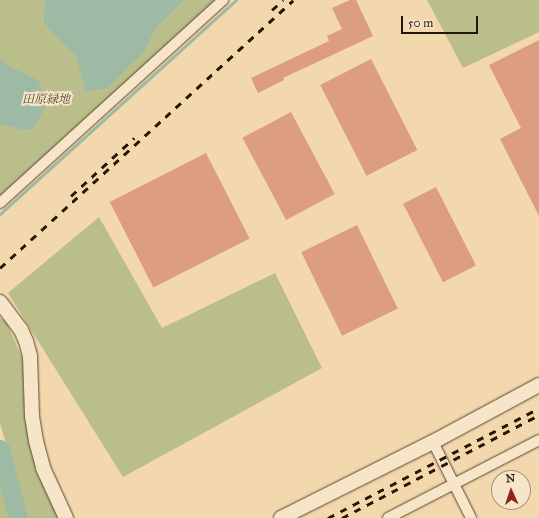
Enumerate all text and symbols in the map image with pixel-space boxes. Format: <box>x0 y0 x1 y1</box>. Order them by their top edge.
scale bar <box>403 8 480 34</box>
text: 50 m <box>408 16 433 30</box>
park label: 田原緑地 <box>22 93 70 107</box>
north arrow <box>491 470 531 510</box>
text: N <box>505 472 515 485</box>

